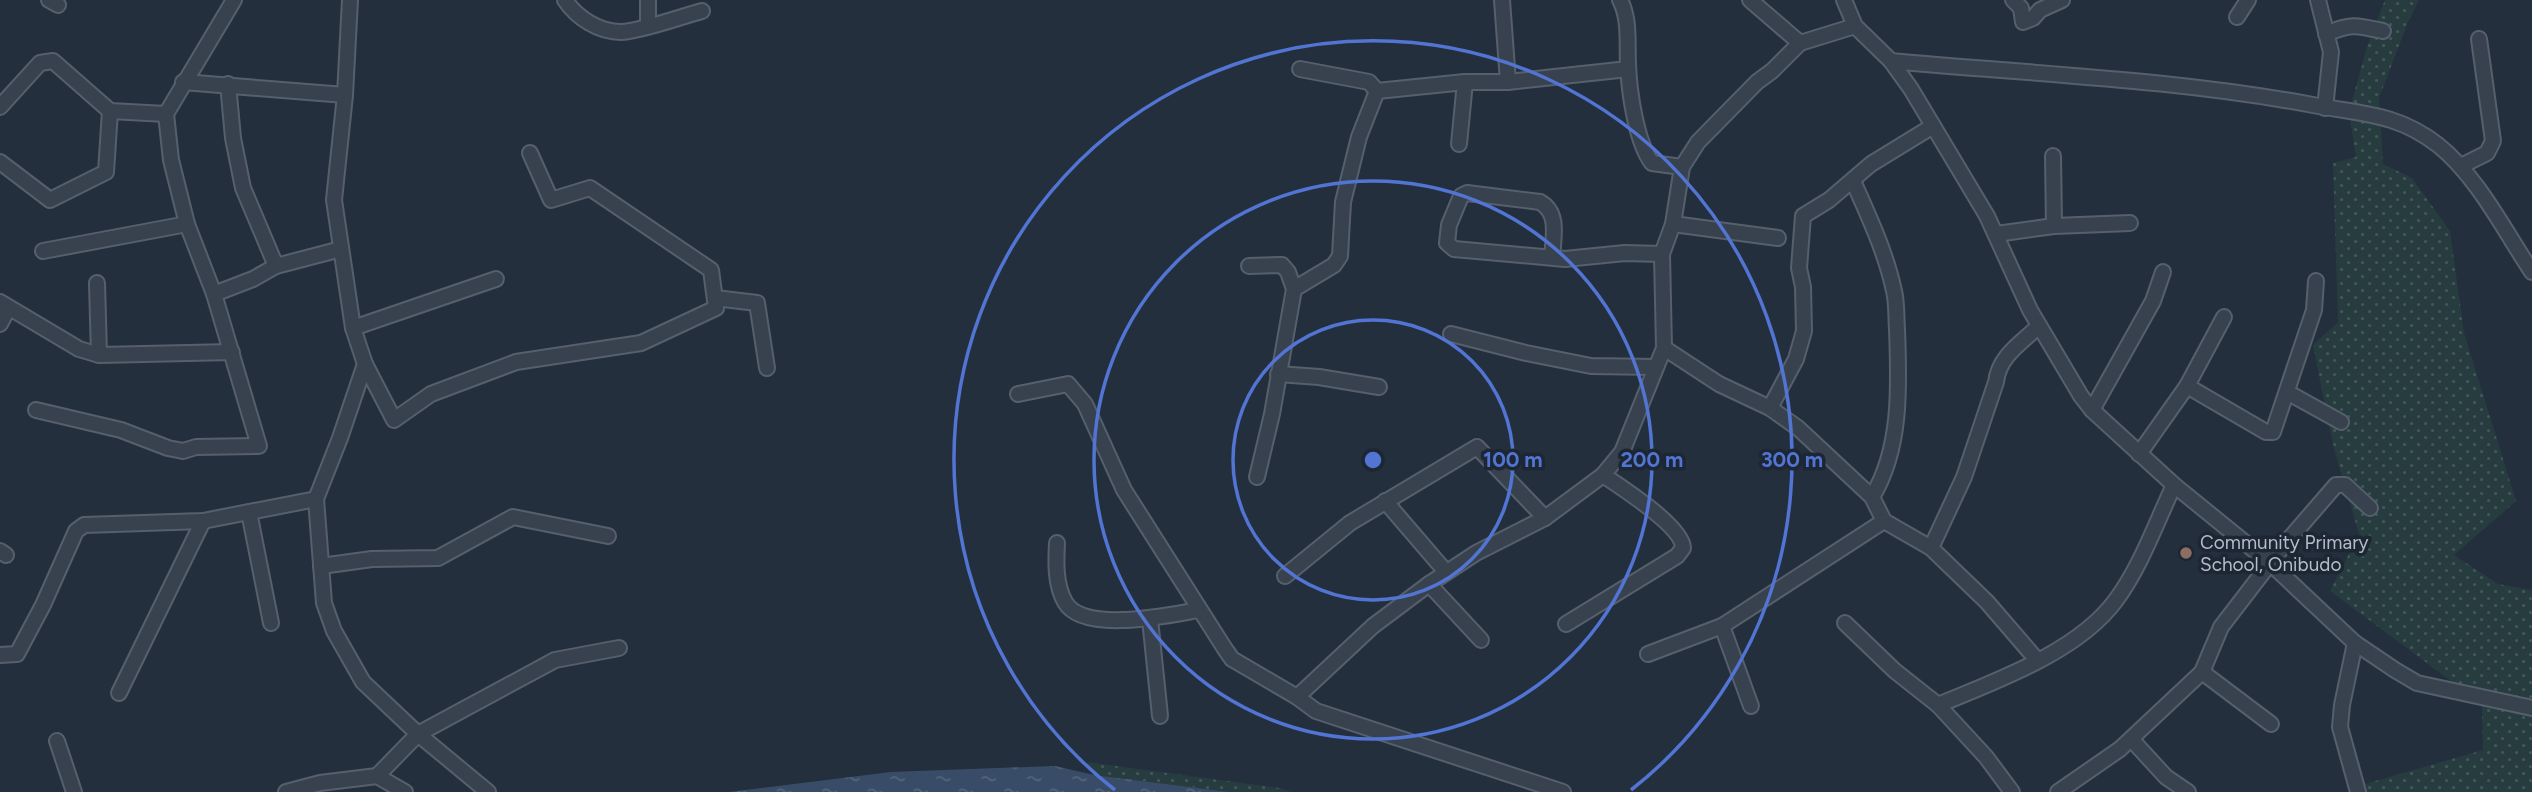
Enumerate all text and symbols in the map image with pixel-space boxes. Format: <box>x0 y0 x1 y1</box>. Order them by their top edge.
text: 100 m <box>1483 447 1543 472</box>
text: 200 m <box>1621 447 1683 472</box>
text: 300 m <box>1761 447 1823 472</box>
centre of rings <box>1361 448 1385 472</box>
place label: Community Primary School, Onibudo <box>2200 531 2369 576</box>
marker: Community Primary School, Onibudo <box>2178 545 2194 561</box>

